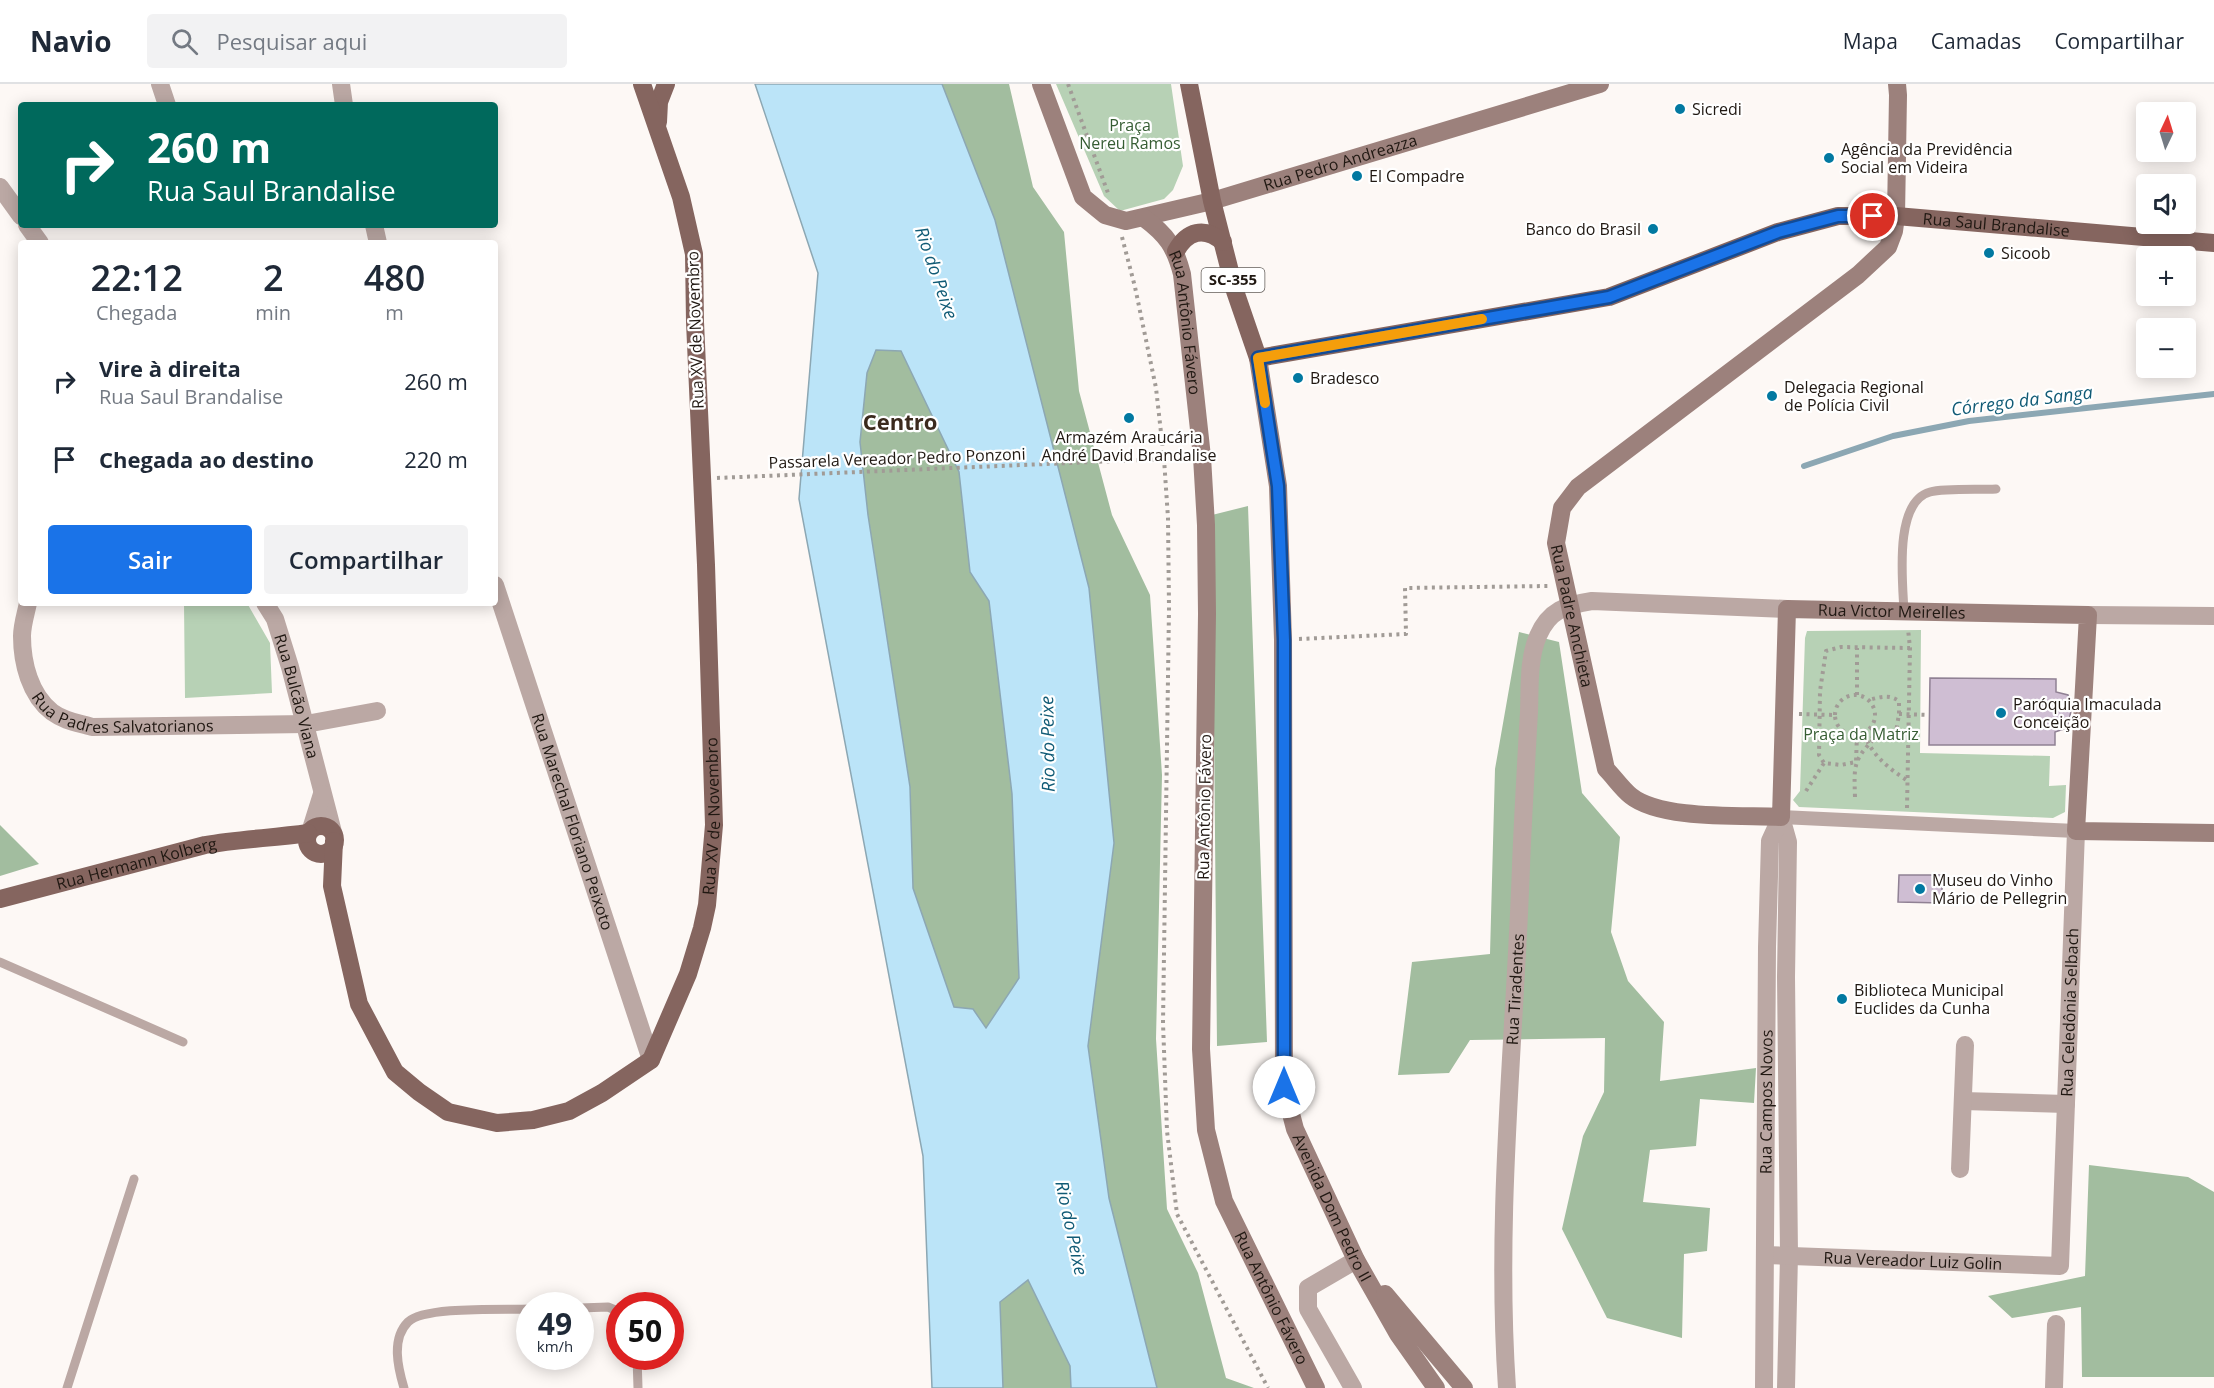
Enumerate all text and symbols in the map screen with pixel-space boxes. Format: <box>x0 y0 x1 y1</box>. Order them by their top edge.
search box <box>147 14 567 68</box>
text: Navio <box>30 22 111 60</box>
icon: search <box>168 25 201 58</box>
text: Pesquisar aqui <box>216 26 367 56</box>
text: Mapa <box>1843 27 1898 55</box>
text: Camadas <box>1931 27 2021 55</box>
text: Compartilhar <box>2054 27 2184 55</box>
place label: Sicredi <box>1692 98 1742 120</box>
marker: Sicredi <box>1673 102 1687 116</box>
north arrow <box>2136 102 2196 162</box>
map controls <box>2136 102 2196 378</box>
park label: Praça Nereu Ramos <box>1079 114 1181 154</box>
text: 260 m <box>147 118 271 175</box>
icon: right <box>48 126 126 204</box>
street label: Rua Pedro Andreazza <box>1261 129 1420 196</box>
place label: Agência da Previdência Social em Videira <box>1841 138 2013 178</box>
marker: Agência da Previdência Social em Videira <box>1822 151 1836 165</box>
place label: El Compadre <box>1369 165 1465 187</box>
marker: El Compadre <box>1350 169 1364 183</box>
text: Rua Saul Brandalise <box>147 172 396 209</box>
button: sound <box>2136 174 2196 234</box>
pin <box>1847 190 1898 241</box>
icon: arrive <box>1856 199 1889 232</box>
street label: Rua Saul Brandalise <box>1922 207 2071 242</box>
place label: Banco do Brasil <box>1525 218 1641 240</box>
marker: Banco do Brasil <box>1646 222 1660 236</box>
water label: Rio do Peixe <box>910 223 964 322</box>
place label: Sicoob <box>2001 242 2051 264</box>
marker: Sicoob <box>1982 246 1996 260</box>
button: + <box>2136 246 2196 306</box>
street label: Rua Antônio Fávero <box>1164 247 1206 396</box>
street label: Rua XV de Novembro <box>681 251 709 409</box>
text: 22:12 <box>91 253 183 302</box>
text: 2 <box>263 253 284 302</box>
text: 480 <box>364 253 425 302</box>
road number: SC-355 <box>1202 268 1264 292</box>
text: Chegada <box>96 299 177 326</box>
text: min <box>255 299 291 326</box>
text: m <box>385 299 404 326</box>
button: − <box>2136 318 2196 378</box>
text: Vire à direita <box>99 353 241 383</box>
icon: right <box>48 365 81 398</box>
text: 260 m <box>404 366 468 396</box>
place label: Bradesco <box>1310 367 1379 389</box>
marker: Bradesco <box>1291 371 1305 385</box>
place label: Delegacia Regional de Polícia Civil <box>1784 376 1924 416</box>
water label: Córrego da Sanga <box>1950 379 2094 421</box>
text: Rua Saul Brandalise <box>99 383 283 410</box>
marker: Delegacia Regional de Polícia Civil <box>1765 389 1779 403</box>
district label: Centro <box>863 406 937 436</box>
marker: Armazém Araucária André David Brandalise <box>1122 411 1136 425</box>
place label: Armazém Araucária André David Brandalise <box>1042 426 1216 466</box>
icon: arrive <box>48 443 81 476</box>
street label: Passarela Vereador Pedro Ponzoni <box>768 443 1026 473</box>
text: Chegada ao destino <box>99 444 314 474</box>
text: 220 m <box>404 444 468 474</box>
button: Sair <box>48 525 252 594</box>
button: Compartilhar <box>264 525 468 594</box>
street label: Rua Padre Anchieta <box>1546 542 1599 689</box>
street label: Rua Victor Meirelles <box>1818 599 1966 624</box>
street label: Rua Bulcão Viana <box>269 631 324 761</box>
street label: Rua Padres Salvatorianos <box>27 687 214 738</box>
place label: Paróquia Imaculada Conceição <box>2013 693 2162 733</box>
water label: Rio do Peixe <box>1034 696 1060 792</box>
marker: Paróquia Imaculada Conceição <box>1994 706 2008 720</box>
street label: Rua Marechal Floriano Peixoto <box>527 710 619 933</box>
park label: Praça da Matriz <box>1803 723 1919 745</box>
street label: Rua Antônio Fávero <box>1192 734 1216 880</box>
street label: Rua XV de Novembro <box>697 737 725 896</box>
street label: Rua Hermann Kolberg <box>54 832 218 895</box>
place label: Museu do Vinho Mário de Pellegrin <box>1932 869 2067 909</box>
marker: Museu do Vinho Mário de Pellegrin <box>1913 882 1927 896</box>
street label: Rua Celedônia Selbach <box>2055 927 2083 1097</box>
street label: Rua Tiradentes <box>1501 933 1529 1046</box>
place label: Biblioteca Municipal Euclides da Cunha <box>1854 979 2004 1019</box>
marker: Biblioteca Municipal Euclides da Cunha <box>1835 992 1849 1006</box>
street label: Rua Campos Novos <box>1754 1030 1777 1174</box>
position arrow <box>1252 1055 1316 1119</box>
street label: Avenida Dom Pedro II <box>1288 1130 1377 1286</box>
water label: Rio do Peixe <box>1050 1178 1094 1277</box>
street label: Rua Antônio Fávero <box>1230 1227 1314 1368</box>
street label: Rua Vereador Luiz Golin <box>1823 1246 2003 1275</box>
speed limit sign: 50 <box>606 1292 684 1370</box>
text: 49 <box>538 1303 572 1344</box>
text: km/h <box>537 1336 573 1356</box>

